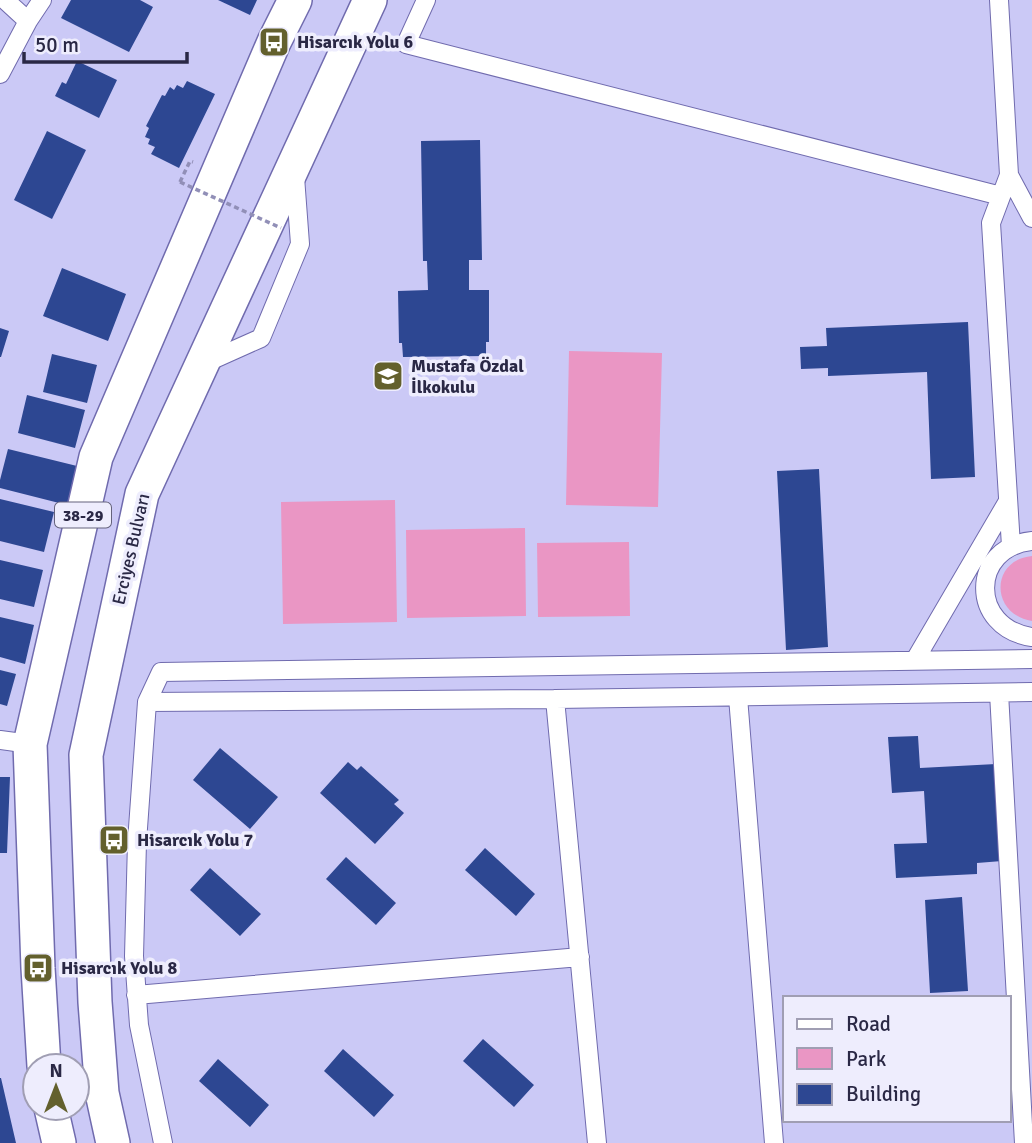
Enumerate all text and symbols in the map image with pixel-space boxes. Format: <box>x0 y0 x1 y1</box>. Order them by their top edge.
scale bar <box>24 21 187 65</box>
bus stop icon: Hisarcık Yolu 6 <box>257 25 291 59</box>
place label: Hisarcık Yolu 6 <box>297 31 413 53</box>
text: 50 m <box>35 32 79 58</box>
place label: Mustafa Özdal İlkokulu <box>411 355 524 398</box>
school or university icon: Mustafa Özdal İlkokulu <box>371 359 405 393</box>
street label: Erciyes Bulvarı <box>107 491 155 607</box>
road number: 38-29 <box>55 502 111 528</box>
bus stop icon: Hisarcık Yolu 7 <box>97 823 131 857</box>
place label: Hisarcık Yolu 7 <box>137 829 253 851</box>
bus stop icon: Hisarcık Yolu 8 <box>21 951 55 985</box>
place label: Hisarcık Yolu 8 <box>61 957 177 979</box>
legend <box>783 996 1011 1122</box>
text: Road <box>846 1011 891 1037</box>
text: Park <box>846 1046 887 1072</box>
north arrow <box>21 1052 91 1122</box>
text: N <box>49 1059 63 1083</box>
text: Building <box>846 1081 921 1107</box>

